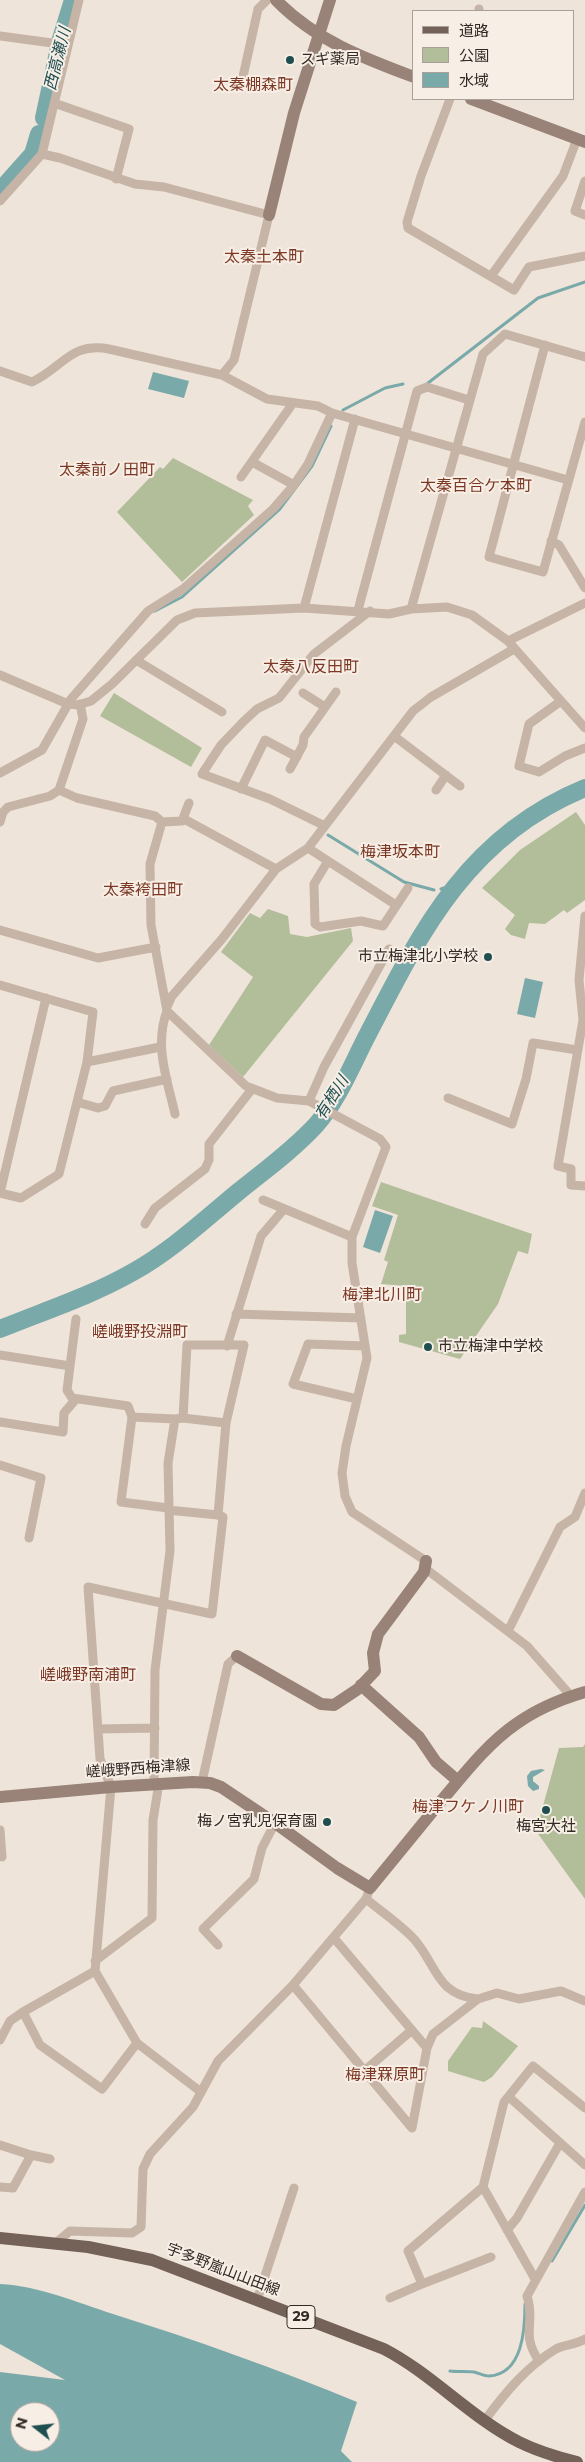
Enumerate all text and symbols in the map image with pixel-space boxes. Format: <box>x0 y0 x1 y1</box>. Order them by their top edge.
legend <box>412 10 575 100</box>
text: 道路 <box>459 21 489 40</box>
water label: 西高瀬川 <box>41 26 75 92</box>
text: 公園 <box>459 46 489 65</box>
place label: スギ薬局 <box>300 51 360 69</box>
marker: スギ薬局 <box>284 54 296 66</box>
text: 水域 <box>459 71 489 90</box>
district label: 太秦棚森町 <box>213 75 293 95</box>
district label: 太秦土本町 <box>224 247 304 267</box>
district label: 太秦前ノ田町 <box>59 460 155 480</box>
district label: 太秦百合ケ本町 <box>420 476 532 496</box>
district label: 太秦八反田町 <box>263 657 359 677</box>
district label: 梅津坂本町 <box>360 842 440 862</box>
district label: 太秦袴田町 <box>103 880 183 900</box>
place label: 市立梅津北小学校 <box>358 948 478 966</box>
marker: 市立梅津北小学校 <box>482 951 494 963</box>
water label: 有栖川 <box>311 1073 353 1123</box>
district label: 梅津北川町 <box>342 1285 422 1305</box>
district label: 嵯峨野投淵町 <box>92 1322 188 1342</box>
place label: 市立梅津中学校 <box>438 1338 543 1356</box>
marker: 市立梅津中学校 <box>422 1341 434 1353</box>
district label: 嵯峨野南浦町 <box>40 1665 136 1685</box>
street label: 嵯峨野西梅津線 <box>85 1756 191 1782</box>
district label: 梅津フケノ川町 <box>412 1797 524 1817</box>
marker: 梅宮大社 <box>540 1804 552 1816</box>
place label: 梅ノ宮乳児保育園 <box>197 1813 317 1831</box>
marker: 梅ノ宮乳児保育園 <box>321 1816 333 1828</box>
place label: 梅宮大社 <box>516 1818 576 1836</box>
district label: 梅津罧原町 <box>345 2065 425 2085</box>
street label: 宇多野嵐山山田線 <box>164 2240 282 2300</box>
road number: 29 <box>287 2306 315 2328</box>
north arrow <box>10 2402 60 2452</box>
text: N <box>11 2415 32 2431</box>

